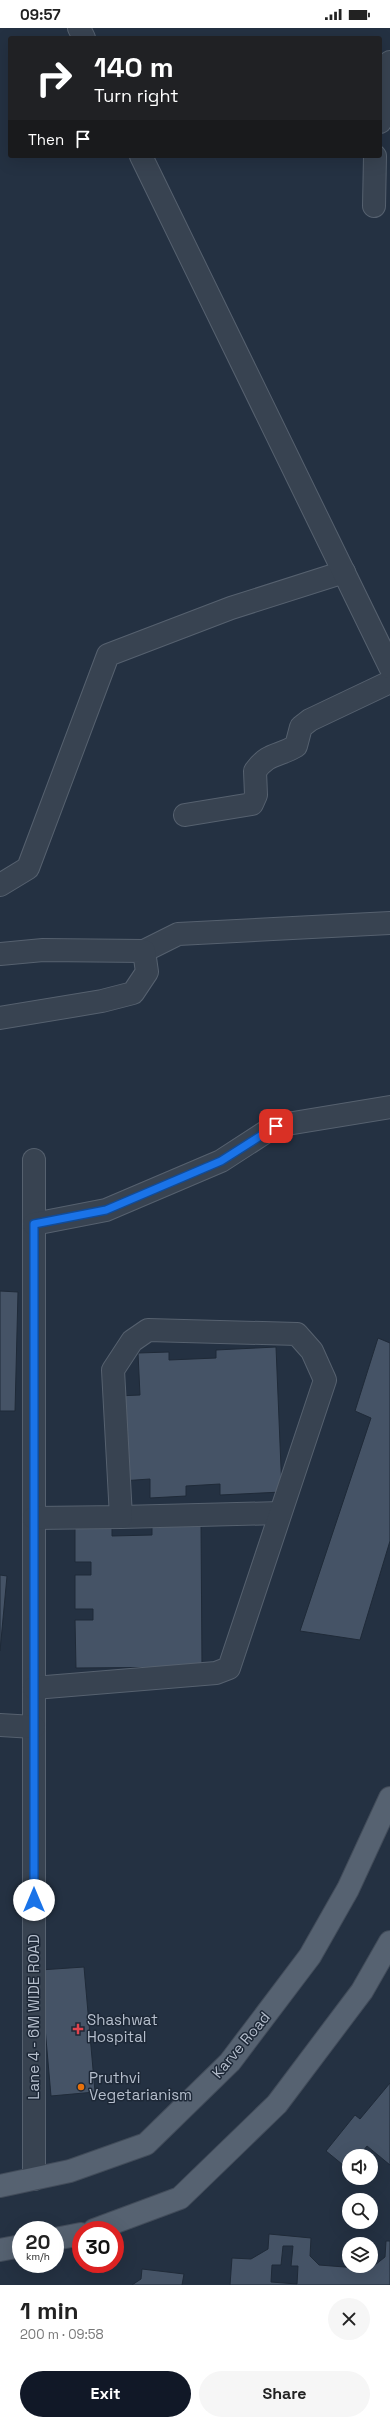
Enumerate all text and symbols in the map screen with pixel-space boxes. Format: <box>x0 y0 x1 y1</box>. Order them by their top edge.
text: 09:57 <box>20 5 61 24</box>
text: 140 m <box>94 49 174 85</box>
icon: right <box>28 52 80 104</box>
text: Turn right <box>94 84 178 107</box>
icon: arrive <box>72 128 94 150</box>
text: Then <box>28 130 64 149</box>
pin <box>259 1109 293 1143</box>
icon: arrive <box>265 1115 287 1137</box>
position arrow <box>13 1879 55 1921</box>
street label: Lane 4 - 6M WIDE ROAD <box>24 1934 43 2100</box>
street label: Karve Road <box>207 2008 274 2082</box>
place label: Shashwat Hospital <box>87 2010 158 2046</box>
marker: Shashwat Hospital <box>72 2023 84 2035</box>
place label: Pruthvi Vegetarianism <box>89 2068 192 2104</box>
marker: Pruthvi Vegetarianism <box>76 2082 86 2092</box>
map controls <box>342 2149 378 2273</box>
button: sound <box>342 2149 378 2185</box>
button: search <box>342 2193 378 2229</box>
speed limit sign: 30 <box>72 2221 124 2273</box>
text: 20 <box>26 2229 50 2255</box>
button: layers <box>342 2237 378 2273</box>
text: km/h <box>26 2250 50 2263</box>
text: 1 min <box>20 2295 79 2326</box>
button: close <box>328 2298 370 2340</box>
text: 200 m · 09:58 <box>20 2326 104 2343</box>
button: Exit <box>20 2371 191 2417</box>
button: Share <box>199 2371 370 2417</box>

